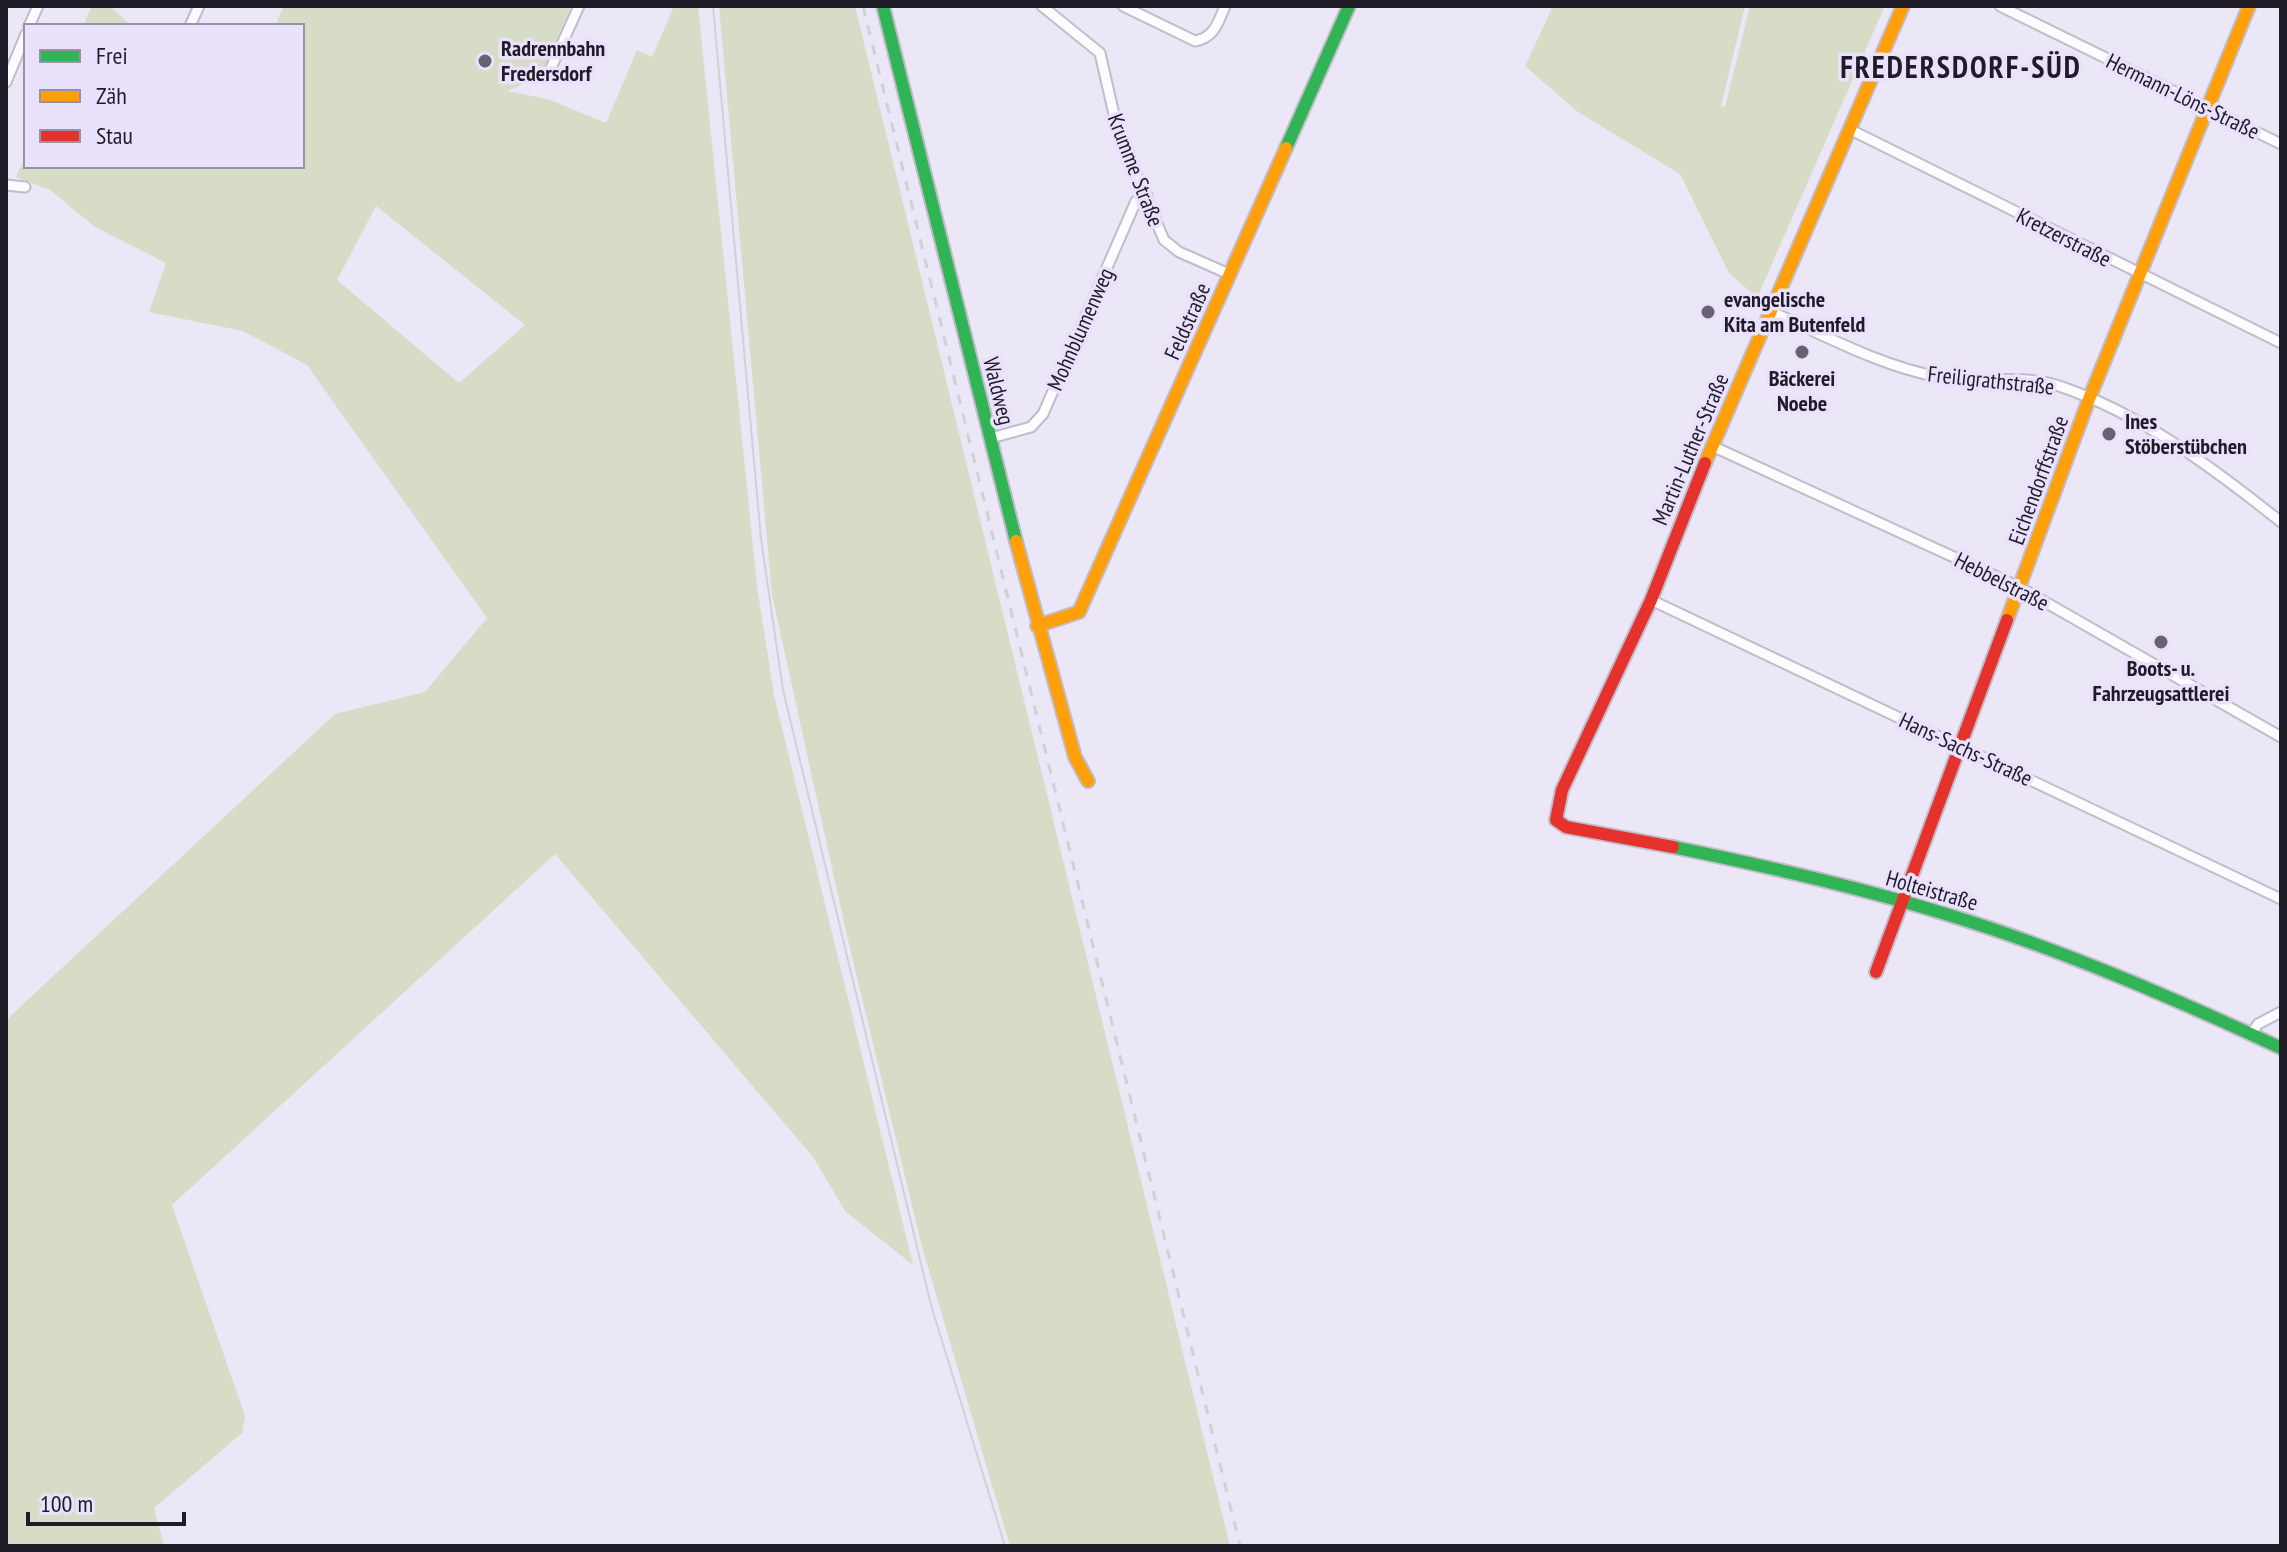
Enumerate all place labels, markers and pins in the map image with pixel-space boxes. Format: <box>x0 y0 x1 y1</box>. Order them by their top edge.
place label: Radrennbahn Fredersdorf <box>501 34 605 87</box>
marker: Radrennbahn Fredersdorf <box>476 52 494 70</box>
place label: evangelische Kita am Butenfeld <box>1724 285 1865 338</box>
marker: evangelische Kita am Butenfeld <box>1699 303 1717 321</box>
marker: Bäckerei Noebe <box>1793 343 1811 361</box>
place label: Bäckerei Noebe <box>1769 364 1835 417</box>
place label: Ines Stöberstübchen <box>2125 407 2247 460</box>
marker: Ines Stöberstübchen <box>2100 425 2118 443</box>
marker: Boots- u. Fahrzeugsattlerei <box>2152 633 2170 651</box>
place label: Boots- u. Fahrzeugsattlerei <box>2093 654 2229 707</box>

